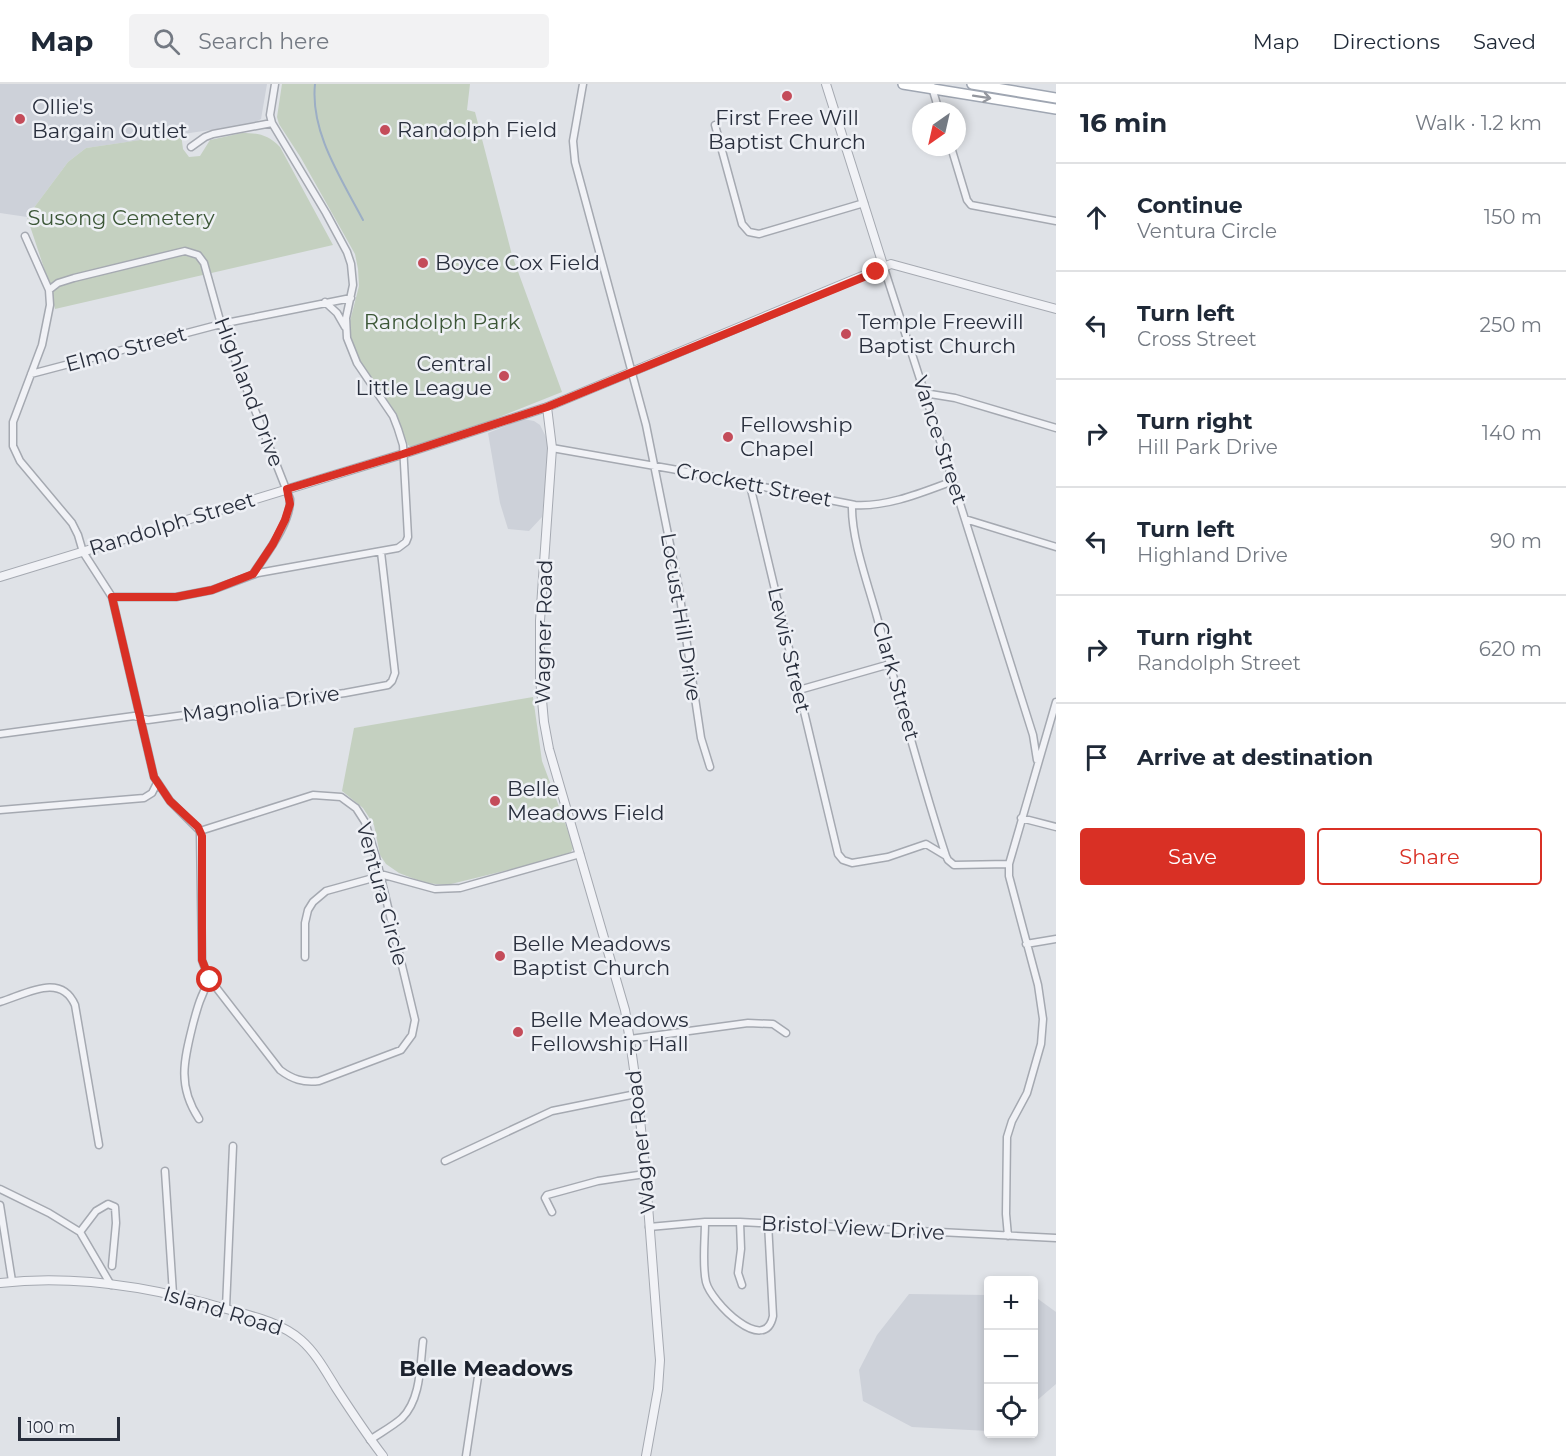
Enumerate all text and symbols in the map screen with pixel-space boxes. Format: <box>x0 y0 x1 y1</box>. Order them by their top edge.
search box <box>129 14 549 68</box>
text: Map <box>30 24 93 58</box>
icon: search <box>150 25 183 58</box>
text: Search here <box>198 28 329 55</box>
text: Map <box>1253 29 1299 54</box>
text: Directions <box>1332 29 1440 54</box>
text: Saved <box>1473 29 1536 54</box>
marker: First Free Will Baptist Church <box>780 89 794 103</box>
one-way arrow <box>971 92 991 103</box>
place label: Ollie's Bargain Outlet <box>32 94 188 143</box>
north arrow <box>912 102 966 156</box>
place label: First Free Will Baptist Church <box>708 105 866 154</box>
text: 16 min <box>1080 107 1167 139</box>
text: Walk · 1.2 km <box>1415 111 1542 135</box>
marker: Ollie's Bargain Outlet <box>13 112 27 126</box>
place label: Randolph Field <box>397 117 557 142</box>
marker: Randolph Field <box>378 123 392 137</box>
text: Continue <box>1137 192 1243 219</box>
icon: ahead <box>1080 201 1113 234</box>
park label: Susong Cemetery <box>27 205 215 230</box>
text: 150 m <box>1484 205 1542 229</box>
text: Ventura Circle <box>1137 219 1277 243</box>
place label: Boyce Cox Field <box>435 250 600 275</box>
marker: Boyce Cox Field <box>416 256 430 270</box>
route end <box>862 258 888 284</box>
text: Turn left <box>1137 300 1235 327</box>
park label: Randolph Park <box>364 309 521 334</box>
place label: Temple Freewill Baptist Church <box>858 309 1024 358</box>
icon: left <box>1080 309 1113 342</box>
street label: Highland Drive <box>209 313 290 470</box>
text: 250 m <box>1480 313 1542 337</box>
street label: Elmo Street <box>63 320 189 377</box>
marker: Temple Freewill Baptist Church <box>839 327 853 341</box>
text: Cross Street <box>1137 327 1257 351</box>
place label: Central Little League <box>355 351 492 400</box>
marker: Central Little League <box>497 369 511 383</box>
street label: Vance Street <box>908 373 973 507</box>
text: Turn right <box>1137 408 1252 435</box>
place label: Fellowship Chapel <box>740 412 852 461</box>
icon: right <box>1080 417 1113 450</box>
text: 140 m <box>1482 421 1542 445</box>
marker: Fellowship Chapel <box>721 430 735 444</box>
text: Hill Park Drive <box>1137 435 1278 459</box>
street label: Crockett Street <box>674 457 834 512</box>
street label: Randolph Street <box>86 486 258 561</box>
text: Turn left <box>1137 516 1235 543</box>
icon: left <box>1080 525 1113 558</box>
text: 90 m <box>1490 529 1542 553</box>
street label: Locust Hill Drive <box>656 531 707 703</box>
text: Highland Drive <box>1137 543 1288 567</box>
street label: Wagner Road <box>530 559 557 705</box>
street label: Lewis Street <box>763 585 816 715</box>
street label: Clark Street <box>868 618 925 743</box>
text: Turn right <box>1137 624 1252 651</box>
icon: right <box>1080 633 1113 666</box>
text: 620 m <box>1479 637 1542 661</box>
text: Randolph Street <box>1137 651 1301 675</box>
street label: Magnolia Drive <box>181 680 341 727</box>
icon: arrive <box>1080 741 1113 774</box>
text: Arrive at destination <box>1137 744 1373 771</box>
place label: Belle Meadows Field <box>507 776 665 825</box>
marker: Belle Meadows Field <box>488 794 502 808</box>
street label: Ventura Circle <box>351 820 414 968</box>
button: Save <box>1080 828 1305 885</box>
button: Share <box>1317 828 1542 885</box>
place label: Belle Meadows Baptist Church <box>512 931 670 980</box>
marker: Belle Meadows Baptist Church <box>493 949 507 963</box>
route start <box>196 966 222 992</box>
place label: Belle Meadows Fellowship Hall <box>530 1007 689 1056</box>
marker: Belle Meadows Fellowship Hall <box>511 1025 525 1039</box>
street label: Wagner Road <box>621 1069 660 1215</box>
street label: Bristol View Drive <box>761 1210 945 1245</box>
map controls <box>984 1276 1038 1438</box>
button: + <box>984 1276 1038 1330</box>
street label: Island Road <box>160 1281 286 1341</box>
button: − <box>984 1330 1038 1384</box>
district label: Belle Meadows <box>399 1355 573 1382</box>
button: locate <box>984 1384 1038 1438</box>
scale bar <box>18 1414 120 1442</box>
text: 100 m <box>27 1418 75 1437</box>

